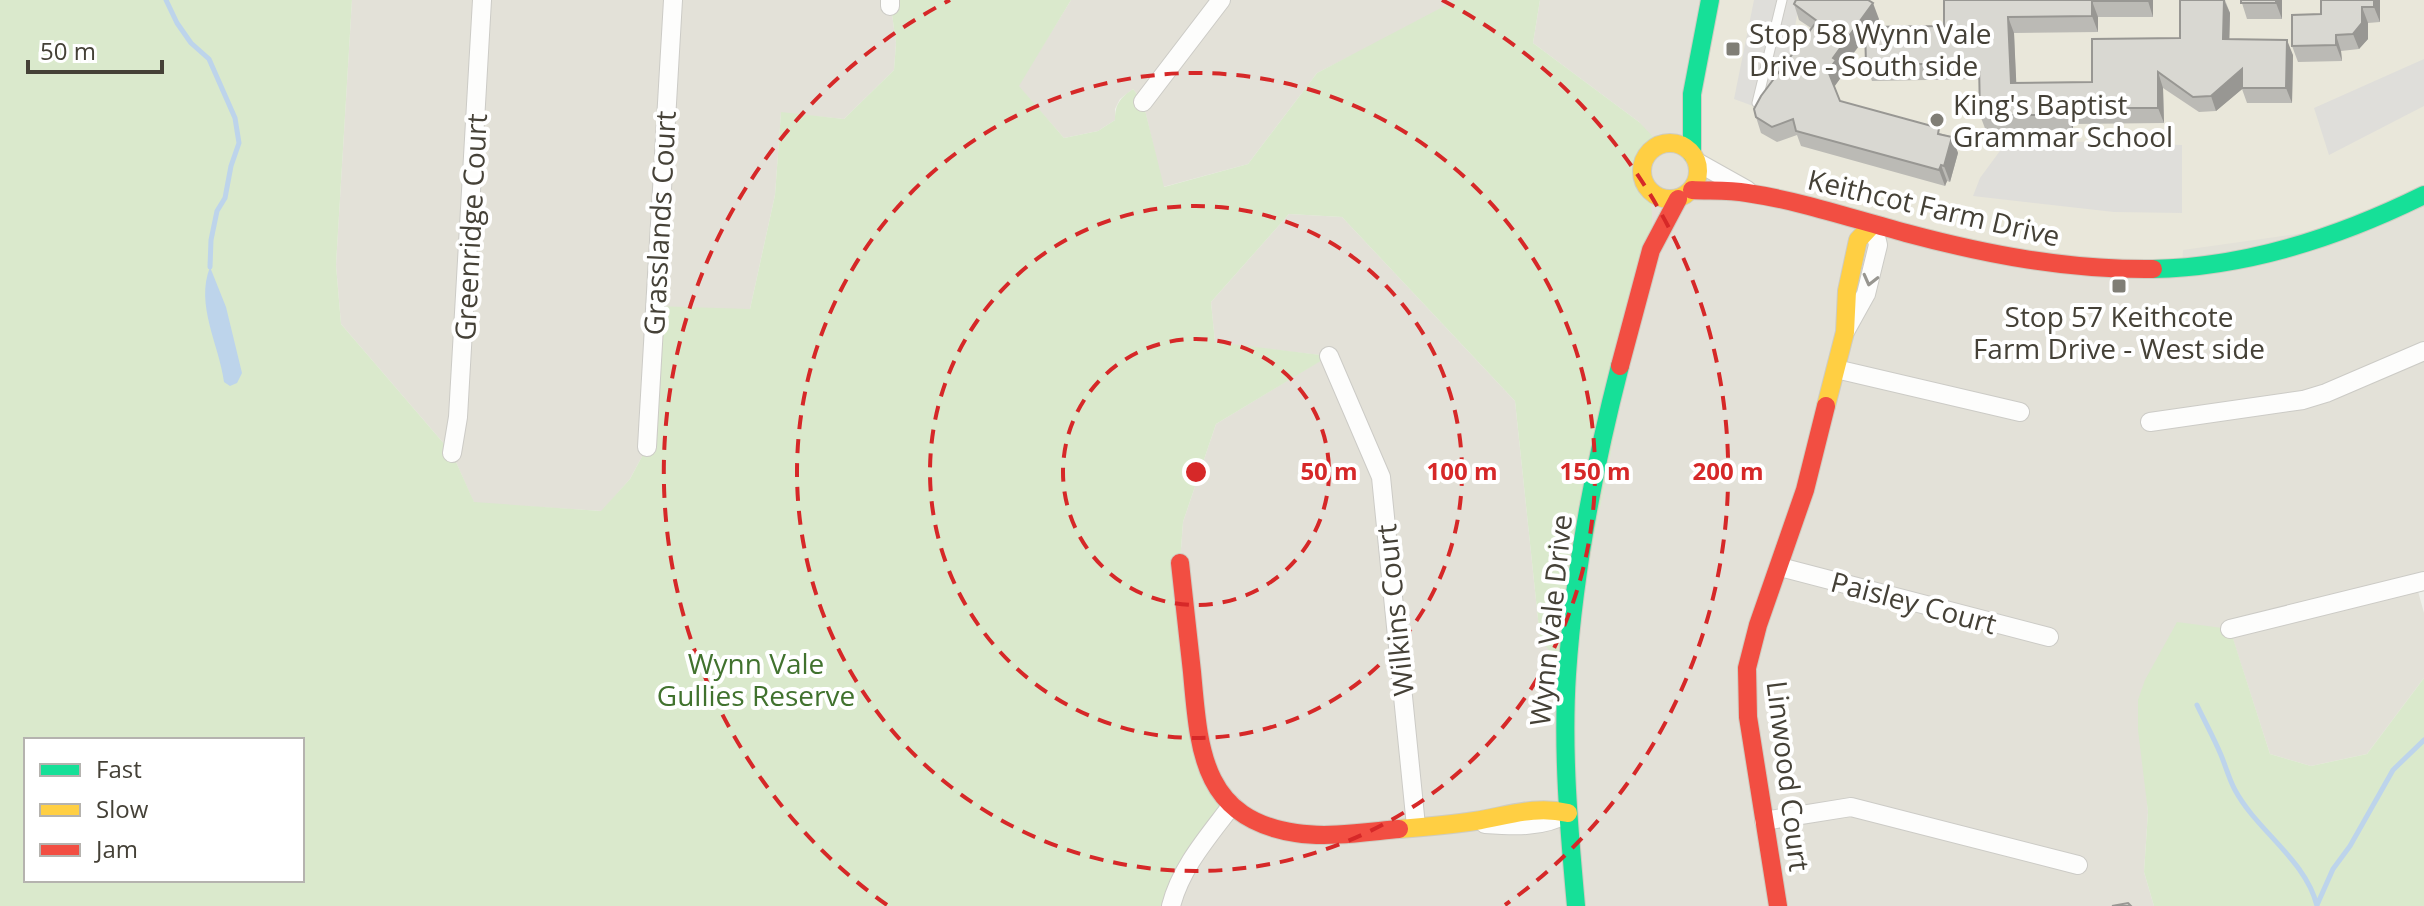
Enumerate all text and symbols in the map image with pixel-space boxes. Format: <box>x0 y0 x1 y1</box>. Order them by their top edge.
place label: Stop 58 Wynn Vale Drive - South side <box>1749 14 1991 84</box>
scale bar <box>28 24 162 74</box>
text: 50 m <box>40 34 96 67</box>
marker: Stop 58 Wynn Vale Drive - South side <box>1724 40 1742 58</box>
place label: King's Baptist Grammar School <box>1953 85 2173 155</box>
street label: Grasslands Court <box>634 110 684 336</box>
marker: King's Baptist Grammar School <box>1928 111 1946 129</box>
street label: Greenridge Court <box>445 112 495 342</box>
street label: Keithcot Farm Drive <box>1804 159 2064 255</box>
one-way arrow <box>1862 273 1879 286</box>
marker: Stop 57 Keithcote Farm Drive - West side <box>2110 277 2128 295</box>
place label: Stop 57 Keithcote Farm Drive - West side <box>1973 297 2265 367</box>
text: 50 m <box>1300 454 1358 487</box>
text: 100 m <box>1427 454 1497 487</box>
text: 150 m <box>1560 454 1630 487</box>
text: 200 m <box>1693 454 1763 487</box>
centre of rings <box>1182 458 1210 486</box>
street label: Wynn Vale Drive <box>1520 512 1580 728</box>
street label: Wilkins Court <box>1366 522 1422 698</box>
street label: Paisley Court <box>1827 562 2001 642</box>
park label: Wynn Vale Gullies Reserve <box>657 644 855 714</box>
street label: Linwood Court <box>1758 679 1820 873</box>
legend <box>24 738 304 882</box>
text: Fast <box>96 752 142 785</box>
text: Slow <box>96 792 149 825</box>
text: Jam <box>94 832 138 865</box>

